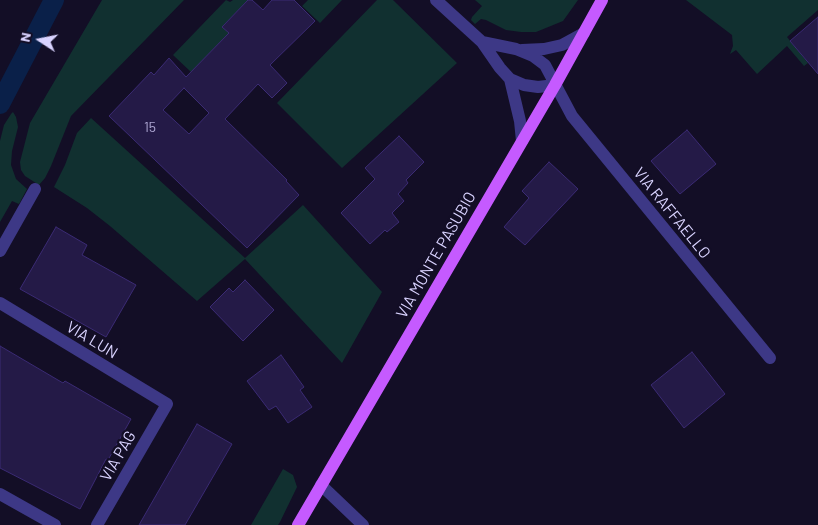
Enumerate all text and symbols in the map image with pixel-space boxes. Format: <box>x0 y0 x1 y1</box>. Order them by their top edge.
north arrow <box>15 15 65 65</box>
text: N <box>16 31 34 43</box>
house number: 15 <box>144 119 156 135</box>
street label: VIA RAFFAELLO <box>629 164 715 262</box>
street label: VIA MONTE PASUBIO <box>392 188 480 322</box>
street label: VIA LUN <box>63 317 121 363</box>
street label: VIA PAG <box>96 427 140 485</box>

